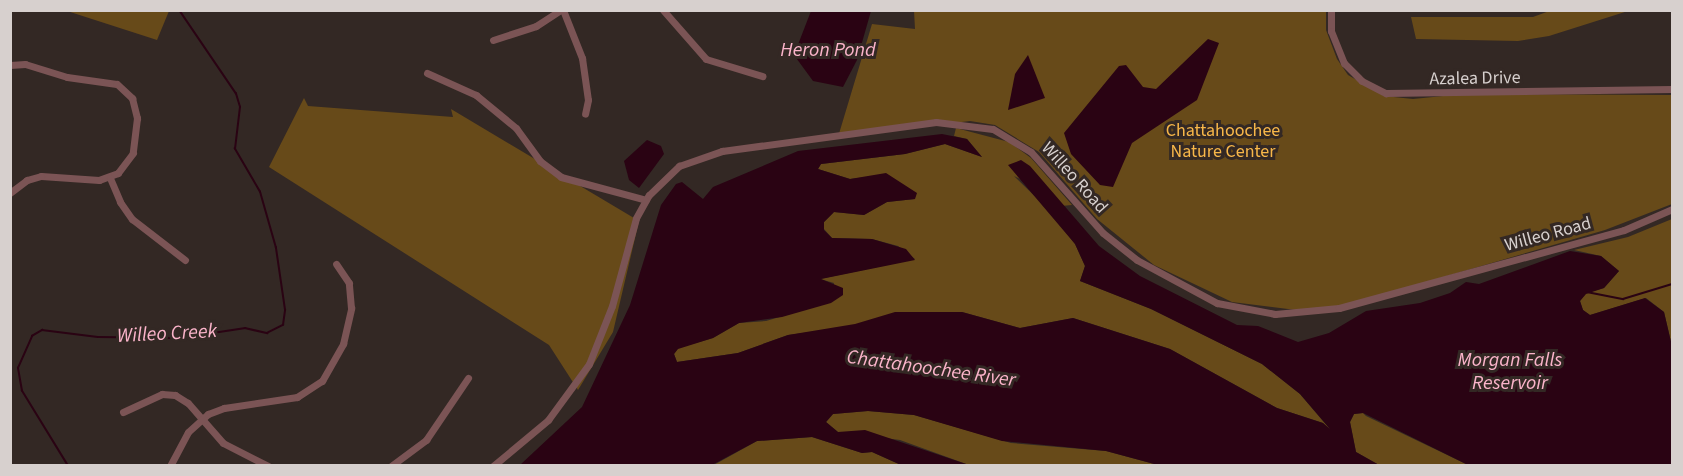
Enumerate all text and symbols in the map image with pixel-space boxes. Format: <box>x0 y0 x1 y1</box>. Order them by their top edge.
water label: Heron Pond <box>780 38 876 62</box>
street label: Azalea Drive <box>1429 67 1521 91</box>
park label: Chattahoochee Nature Center <box>1166 121 1280 164</box>
street label: Willeo Road <box>1036 138 1112 218</box>
street label: Willeo Road <box>1502 213 1594 257</box>
water label: Willeo Creek <box>116 319 218 349</box>
water label: Chattahoochee River <box>845 345 1017 393</box>
water label: Morgan Falls Reservoir <box>1458 349 1562 396</box>

